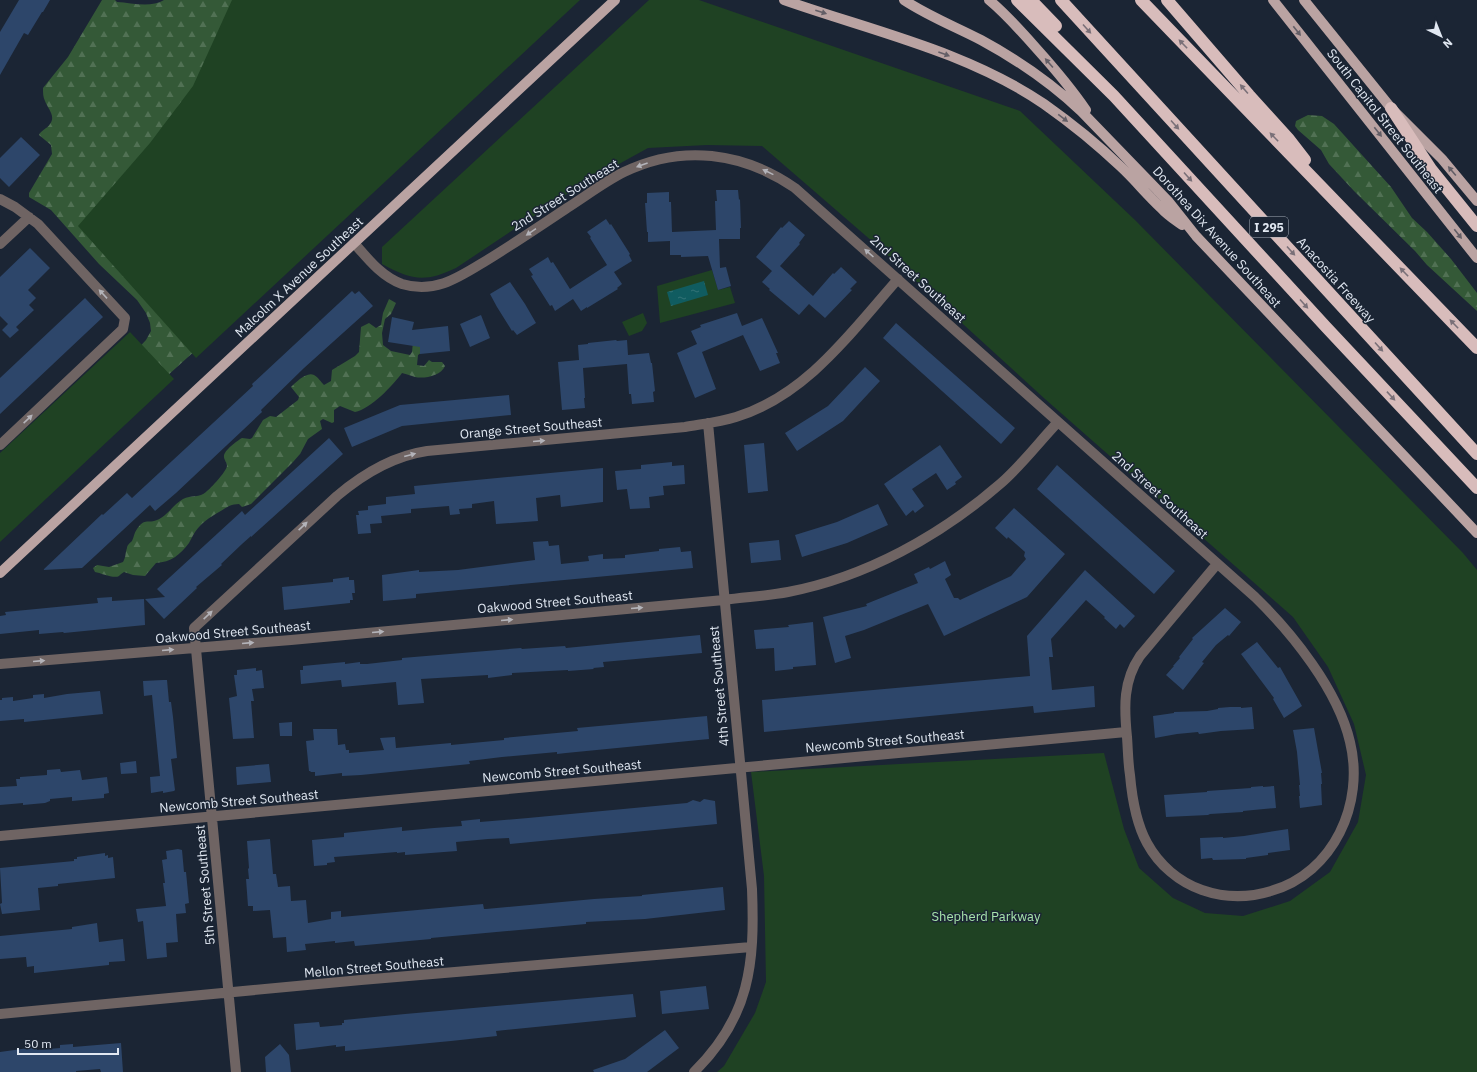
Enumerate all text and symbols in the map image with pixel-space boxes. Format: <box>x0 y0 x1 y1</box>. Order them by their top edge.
one-way arrow <box>815 10 827 16</box>
north arrow <box>1421 16 1461 56</box>
one-way arrow <box>1082 24 1092 34</box>
one-way arrow <box>1293 25 1301 36</box>
text: N <box>1440 35 1456 51</box>
one-way arrow <box>1178 39 1188 49</box>
street label: South Capitol Street Southeast <box>1323 45 1447 197</box>
one-way arrow <box>939 51 951 57</box>
one-way arrow <box>1045 58 1054 69</box>
one-way arrow <box>1239 84 1248 94</box>
one-way arrow <box>1057 113 1068 122</box>
one-way arrow <box>1170 120 1179 129</box>
one-way arrow <box>1373 127 1382 138</box>
one-way arrow <box>1269 132 1278 142</box>
street label: 2nd Street Southeast <box>508 155 622 235</box>
one-way arrow <box>636 162 648 168</box>
street label: Dorothea Dix Avenue Southeast <box>1149 163 1285 311</box>
one-way arrow <box>1447 166 1456 177</box>
one-way arrow <box>763 169 774 175</box>
one-way arrow <box>1183 172 1193 182</box>
street label: Malcolm X Avenue Southeast <box>231 213 367 341</box>
road number: I 295 <box>1250 217 1288 237</box>
one-way arrow <box>526 228 536 236</box>
one-way arrow <box>1454 229 1463 240</box>
street label: 2nd Street Southeast <box>866 231 970 327</box>
street label: Anacostia Freeway <box>1293 234 1379 327</box>
one-way arrow <box>1286 247 1295 256</box>
one-way arrow <box>865 249 874 258</box>
one-way arrow <box>1399 267 1409 277</box>
one-way arrow <box>98 289 107 300</box>
one-way arrow <box>1299 299 1308 308</box>
one-way arrow <box>1449 319 1459 329</box>
one-way arrow <box>1374 342 1384 352</box>
one-way arrow <box>1386 392 1395 401</box>
street label: Orange Street Southeast <box>459 413 603 443</box>
one-way arrow <box>24 415 33 424</box>
one-way arrow <box>533 437 545 444</box>
street label: 2nd Street Southeast <box>1108 447 1212 543</box>
one-way arrow <box>404 451 416 457</box>
one-way arrow <box>298 522 308 531</box>
street label: Oakwood Street Southeast <box>477 587 633 617</box>
one-way arrow <box>631 604 643 611</box>
one-way arrow <box>203 610 213 620</box>
one-way arrow <box>501 616 513 623</box>
street label: Oakwood Street Southeast <box>155 617 311 647</box>
street label: 4th Street Southeast <box>705 625 733 747</box>
one-way arrow <box>372 628 384 635</box>
one-way arrow <box>242 640 254 647</box>
one-way arrow <box>162 647 174 653</box>
one-way arrow <box>33 658 45 665</box>
street label: Newcomb Street Southeast <box>805 726 965 756</box>
street label: Newcomb Street Southeast <box>482 756 642 786</box>
street label: Newcomb Street Southeast <box>159 786 319 816</box>
street label: 5th Street Southeast <box>191 824 219 946</box>
park label: Shepherd Parkway <box>932 908 1041 925</box>
street label: Mellon Street Southeast <box>303 952 445 982</box>
scale bar <box>18 1030 118 1056</box>
text: 50 m <box>24 1036 52 1051</box>

